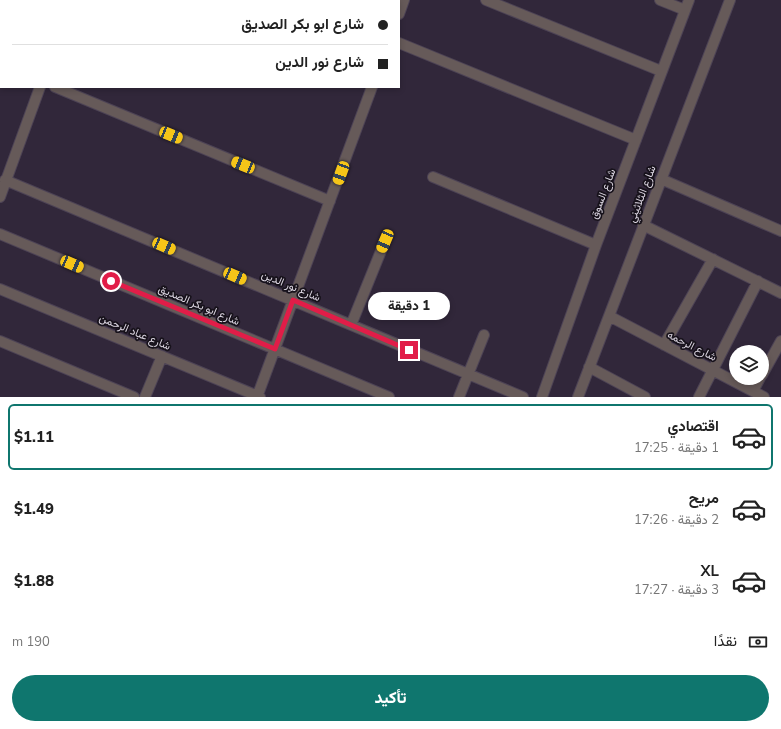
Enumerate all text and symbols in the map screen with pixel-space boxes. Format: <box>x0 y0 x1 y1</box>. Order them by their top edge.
text: شارع ابو بكر الصديق <box>241 14 364 34</box>
text: شارع نور الدين <box>275 52 364 72</box>
car <box>158 125 184 145</box>
car <box>230 155 256 175</box>
car <box>331 160 351 186</box>
street label: شارع الثلاثيني <box>624 163 662 225</box>
street label: شارع السوق <box>587 167 620 221</box>
car <box>375 228 395 254</box>
car <box>151 236 177 256</box>
car <box>59 254 85 274</box>
car <box>222 266 248 286</box>
street label: شارع نور الدين <box>259 267 323 305</box>
route start <box>102 272 120 290</box>
street label: شارع ابو بكر الصديق <box>156 281 242 329</box>
callout: 1 دقيقة <box>368 292 450 320</box>
text: 1 دقيقة <box>388 297 430 315</box>
street label: شارع عباد الرحمن <box>97 310 173 354</box>
street label: شارع الرحمه <box>665 327 719 365</box>
route end <box>400 341 418 359</box>
map controls <box>729 345 769 385</box>
button: layers <box>729 345 769 385</box>
text: اقتصادي <box>667 416 719 436</box>
icon: car <box>731 419 767 455</box>
text: $1.11 <box>14 427 54 447</box>
text: 1 دقيقة · 17:25 <box>634 439 719 457</box>
text: مريح <box>689 488 719 508</box>
icon: car <box>731 491 767 527</box>
text: $1.49 <box>14 499 54 519</box>
text: 2 دقيقة · 17:26 <box>634 511 719 529</box>
text: XL <box>700 561 719 581</box>
icon: car <box>731 563 767 599</box>
text: $1.88 <box>14 571 54 591</box>
text: 3 دقيقة · 17:27 <box>634 581 719 599</box>
text: نقدًا <box>714 631 737 651</box>
icon: cash <box>747 631 769 653</box>
text: 190 m <box>12 633 50 651</box>
button: تأكيد <box>12 675 769 721</box>

